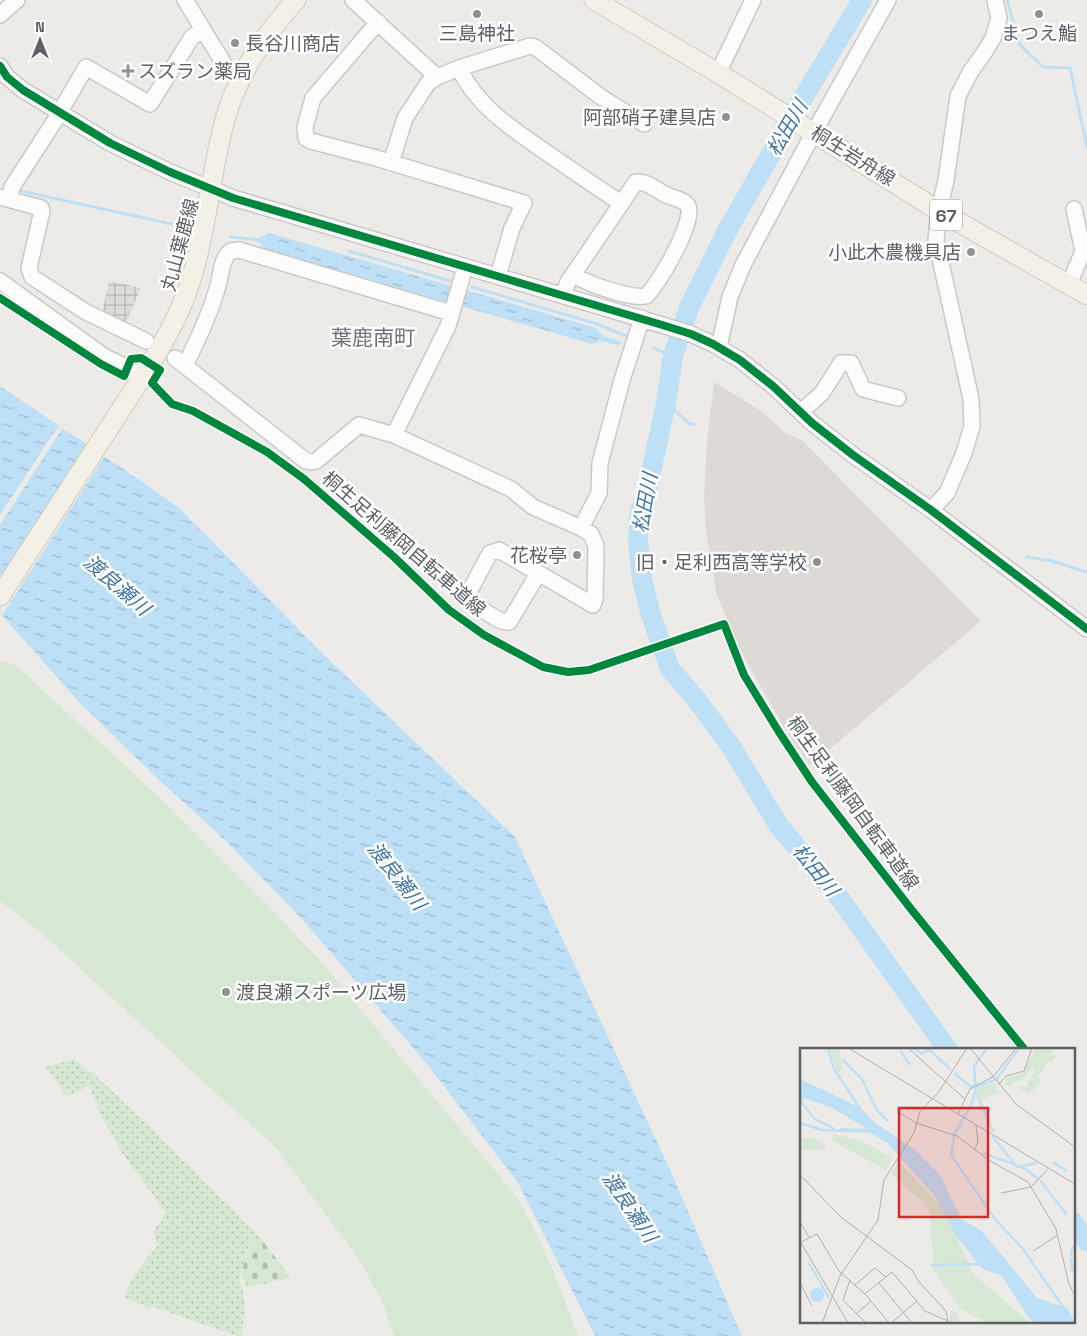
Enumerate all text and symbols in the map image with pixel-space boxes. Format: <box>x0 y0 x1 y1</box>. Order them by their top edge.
marker: 三島神社 <box>471 8 483 20</box>
marker: まつえ鮨 <box>1033 8 1045 20</box>
north arrow <box>15 15 65 65</box>
text: N <box>35 18 45 36</box>
place label: 三島神社 <box>439 21 515 46</box>
place label: まつえ鮨 <box>1001 21 1077 46</box>
place label: 長谷川商店 <box>245 31 340 56</box>
marker: 長谷川商店 <box>229 37 241 49</box>
place label: スズラン薬局 <box>138 59 252 84</box>
marker: スズラン薬局 <box>122 65 134 77</box>
water label: 松田川 <box>761 94 814 160</box>
place label: 阿部硝子建具店 <box>583 105 716 130</box>
marker: 阿部硝子建具店 <box>720 111 732 123</box>
street label: 桐生岩舟線 <box>806 120 900 192</box>
street label: 丸山葉鹿線 <box>156 196 204 294</box>
road number: 67 <box>930 200 962 230</box>
place label: 小此木農機具店 <box>828 240 961 265</box>
marker: 小此木農機具店 <box>965 246 977 258</box>
district label: 葉鹿南町 <box>331 324 415 351</box>
street label: 桐生足利藤岡自転車道線 <box>317 466 491 622</box>
water label: 松田川 <box>627 469 663 535</box>
place label: 花桜亭 <box>510 543 567 568</box>
water label: 渡良瀬川 <box>78 549 157 622</box>
marker: 花桜亭 <box>571 549 583 561</box>
place label: 旧・足利西高等学校 <box>636 550 807 575</box>
marker: 旧・足利西高等学校 <box>811 556 823 568</box>
street label: 桐生足利藤岡自転車道線 <box>781 711 925 895</box>
water label: 渡良瀬川 <box>362 836 433 917</box>
water label: 松田川 <box>787 839 846 903</box>
place label: 渡良瀬スポーツ広場 <box>236 980 407 1005</box>
marker: 渡良瀬スポーツ広場 <box>220 986 232 998</box>
inset map <box>800 1048 1074 1324</box>
water label: 渡良瀬川 <box>597 1167 664 1249</box>

